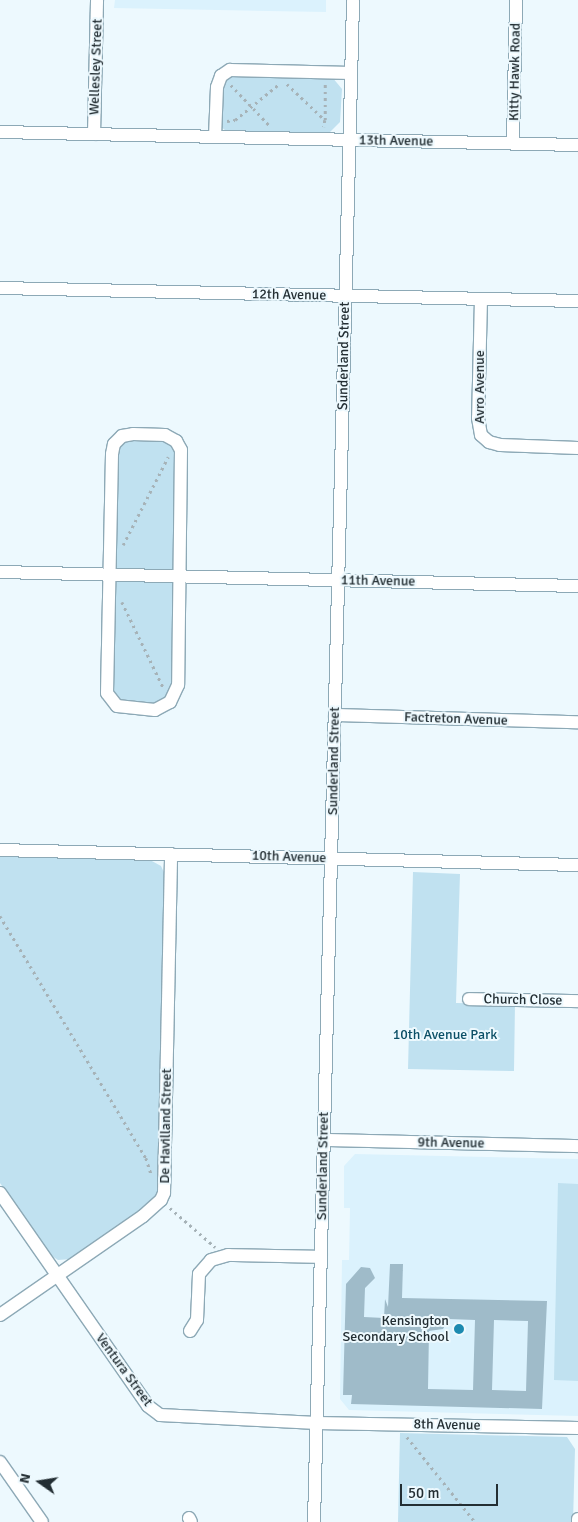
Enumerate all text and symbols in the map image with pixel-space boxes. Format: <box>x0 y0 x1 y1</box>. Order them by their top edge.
street label: Wellesley Street <box>86 19 106 115</box>
street label: Kitty Hawk Road <box>506 23 524 121</box>
street label: 13th Avenue <box>359 132 433 150</box>
street label: 12th Avenue <box>252 286 326 304</box>
street label: Sunderland Street <box>335 302 353 410</box>
street label: Avro Avenue <box>472 350 488 424</box>
street label: 11th Avenue <box>341 572 415 590</box>
street label: Sunderland Street <box>325 707 343 815</box>
street label: Factreton Avenue <box>404 709 508 729</box>
street label: 10th Avenue <box>251 847 327 867</box>
street label: Church Close <box>483 991 563 1009</box>
park label: 10th Avenue Park <box>393 1027 497 1043</box>
street label: De Havilland Street <box>157 1068 175 1184</box>
street label: Sunderland Street <box>314 1112 332 1220</box>
street label: 9th Avenue <box>417 1134 485 1152</box>
place label: Kensington Secondary School <box>342 1313 449 1345</box>
marker: Kensington Secondary School <box>453 1323 465 1335</box>
street label: Ventura Street <box>92 1330 156 1410</box>
street label: 8th Avenue <box>413 1416 481 1434</box>
north arrow <box>15 1457 65 1507</box>
text: N <box>16 1472 34 1485</box>
scale bar <box>403 1474 500 1506</box>
text: 50 m <box>408 1484 439 1502</box>

